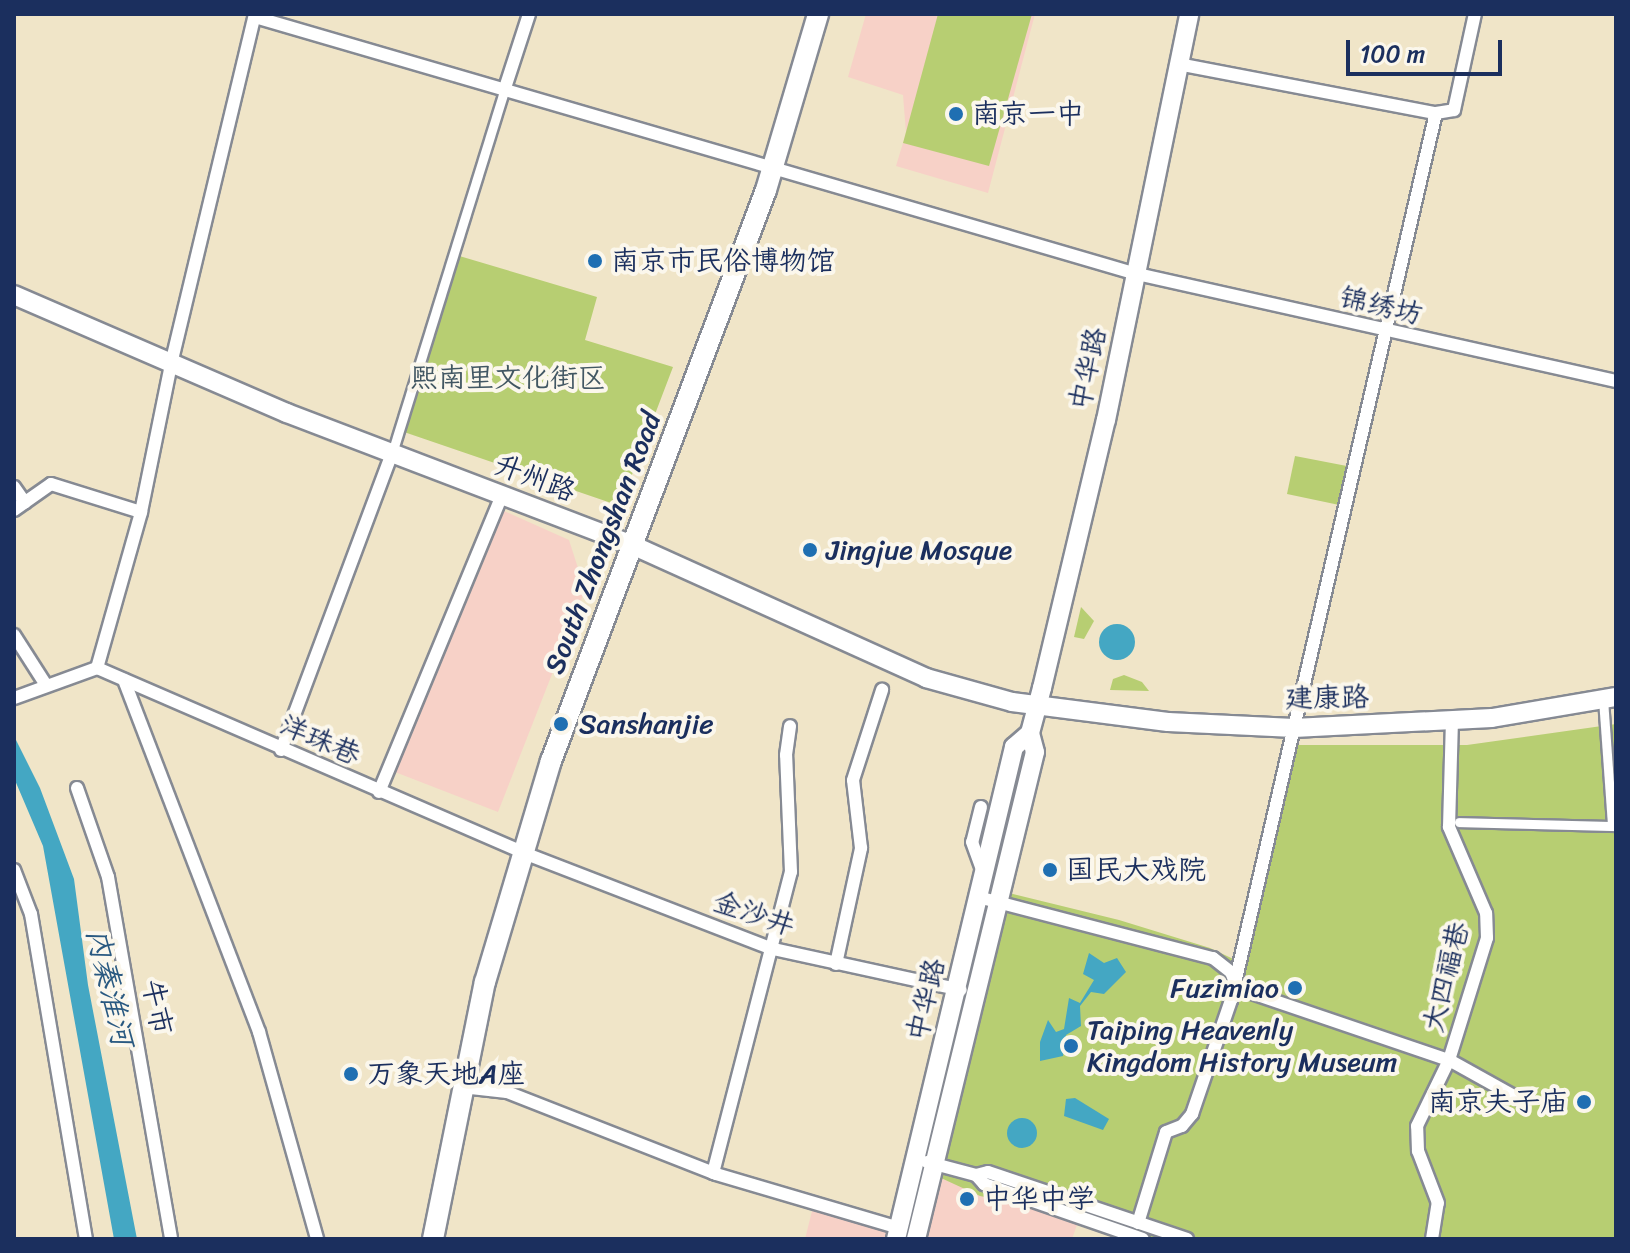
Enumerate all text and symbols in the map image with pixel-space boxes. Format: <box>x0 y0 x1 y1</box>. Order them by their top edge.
scale bar <box>1350 24 1506 74</box>
text: 100 m <box>1360 33 1425 75</box>
place label: 南京一中 <box>972 97 1084 131</box>
marker: 南京一中 <box>947 105 965 123</box>
place label: 南京市民俗博物馆 <box>611 244 835 278</box>
marker: 南京市民俗博物馆 <box>586 252 604 270</box>
street label: 锦绣坊 <box>1336 280 1426 332</box>
street label: 中华路 <box>1063 324 1113 414</box>
park label: 熙南里文化街区 <box>410 361 606 395</box>
street label: South Zhongshan Road <box>537 406 669 680</box>
street label: 升州路 <box>490 447 580 509</box>
place label: Jingjue Mosque <box>826 533 1012 567</box>
marker: Jingjue Mosque <box>801 541 819 559</box>
street label: 建康路 <box>1285 680 1369 716</box>
place label: Sanshanjie <box>579 707 714 741</box>
street label: 洋珠巷 <box>275 708 365 772</box>
marker: Sanshanjie <box>550 713 572 735</box>
place label: 国民大戏院 <box>1066 853 1206 887</box>
marker: 国民大戏院 <box>1041 861 1059 879</box>
street label: 金沙井 <box>709 884 799 944</box>
street label: 大四福巷 <box>1416 919 1476 1035</box>
water label: 内秦淮河 <box>79 924 141 1050</box>
street label: 中华路 <box>900 955 952 1045</box>
place label: Fuzimiao <box>1170 971 1279 1005</box>
street label: 牛市 <box>135 976 179 1038</box>
marker: Fuzimiao <box>1286 979 1304 997</box>
place label: Taiping Heavenly Kingdom History Museum <box>1087 1013 1401 1079</box>
marker: Taiping Heavenly Kingdom History Museum <box>1062 1037 1080 1055</box>
place label: 万象天地A座 <box>367 1057 525 1091</box>
marker: 万象天地A座 <box>342 1065 360 1083</box>
place label: 南京夫子庙 <box>1428 1085 1568 1119</box>
marker: 南京夫子庙 <box>1575 1093 1593 1111</box>
place label: 中华中学 <box>983 1182 1095 1216</box>
marker: 中华中学 <box>958 1190 976 1208</box>

